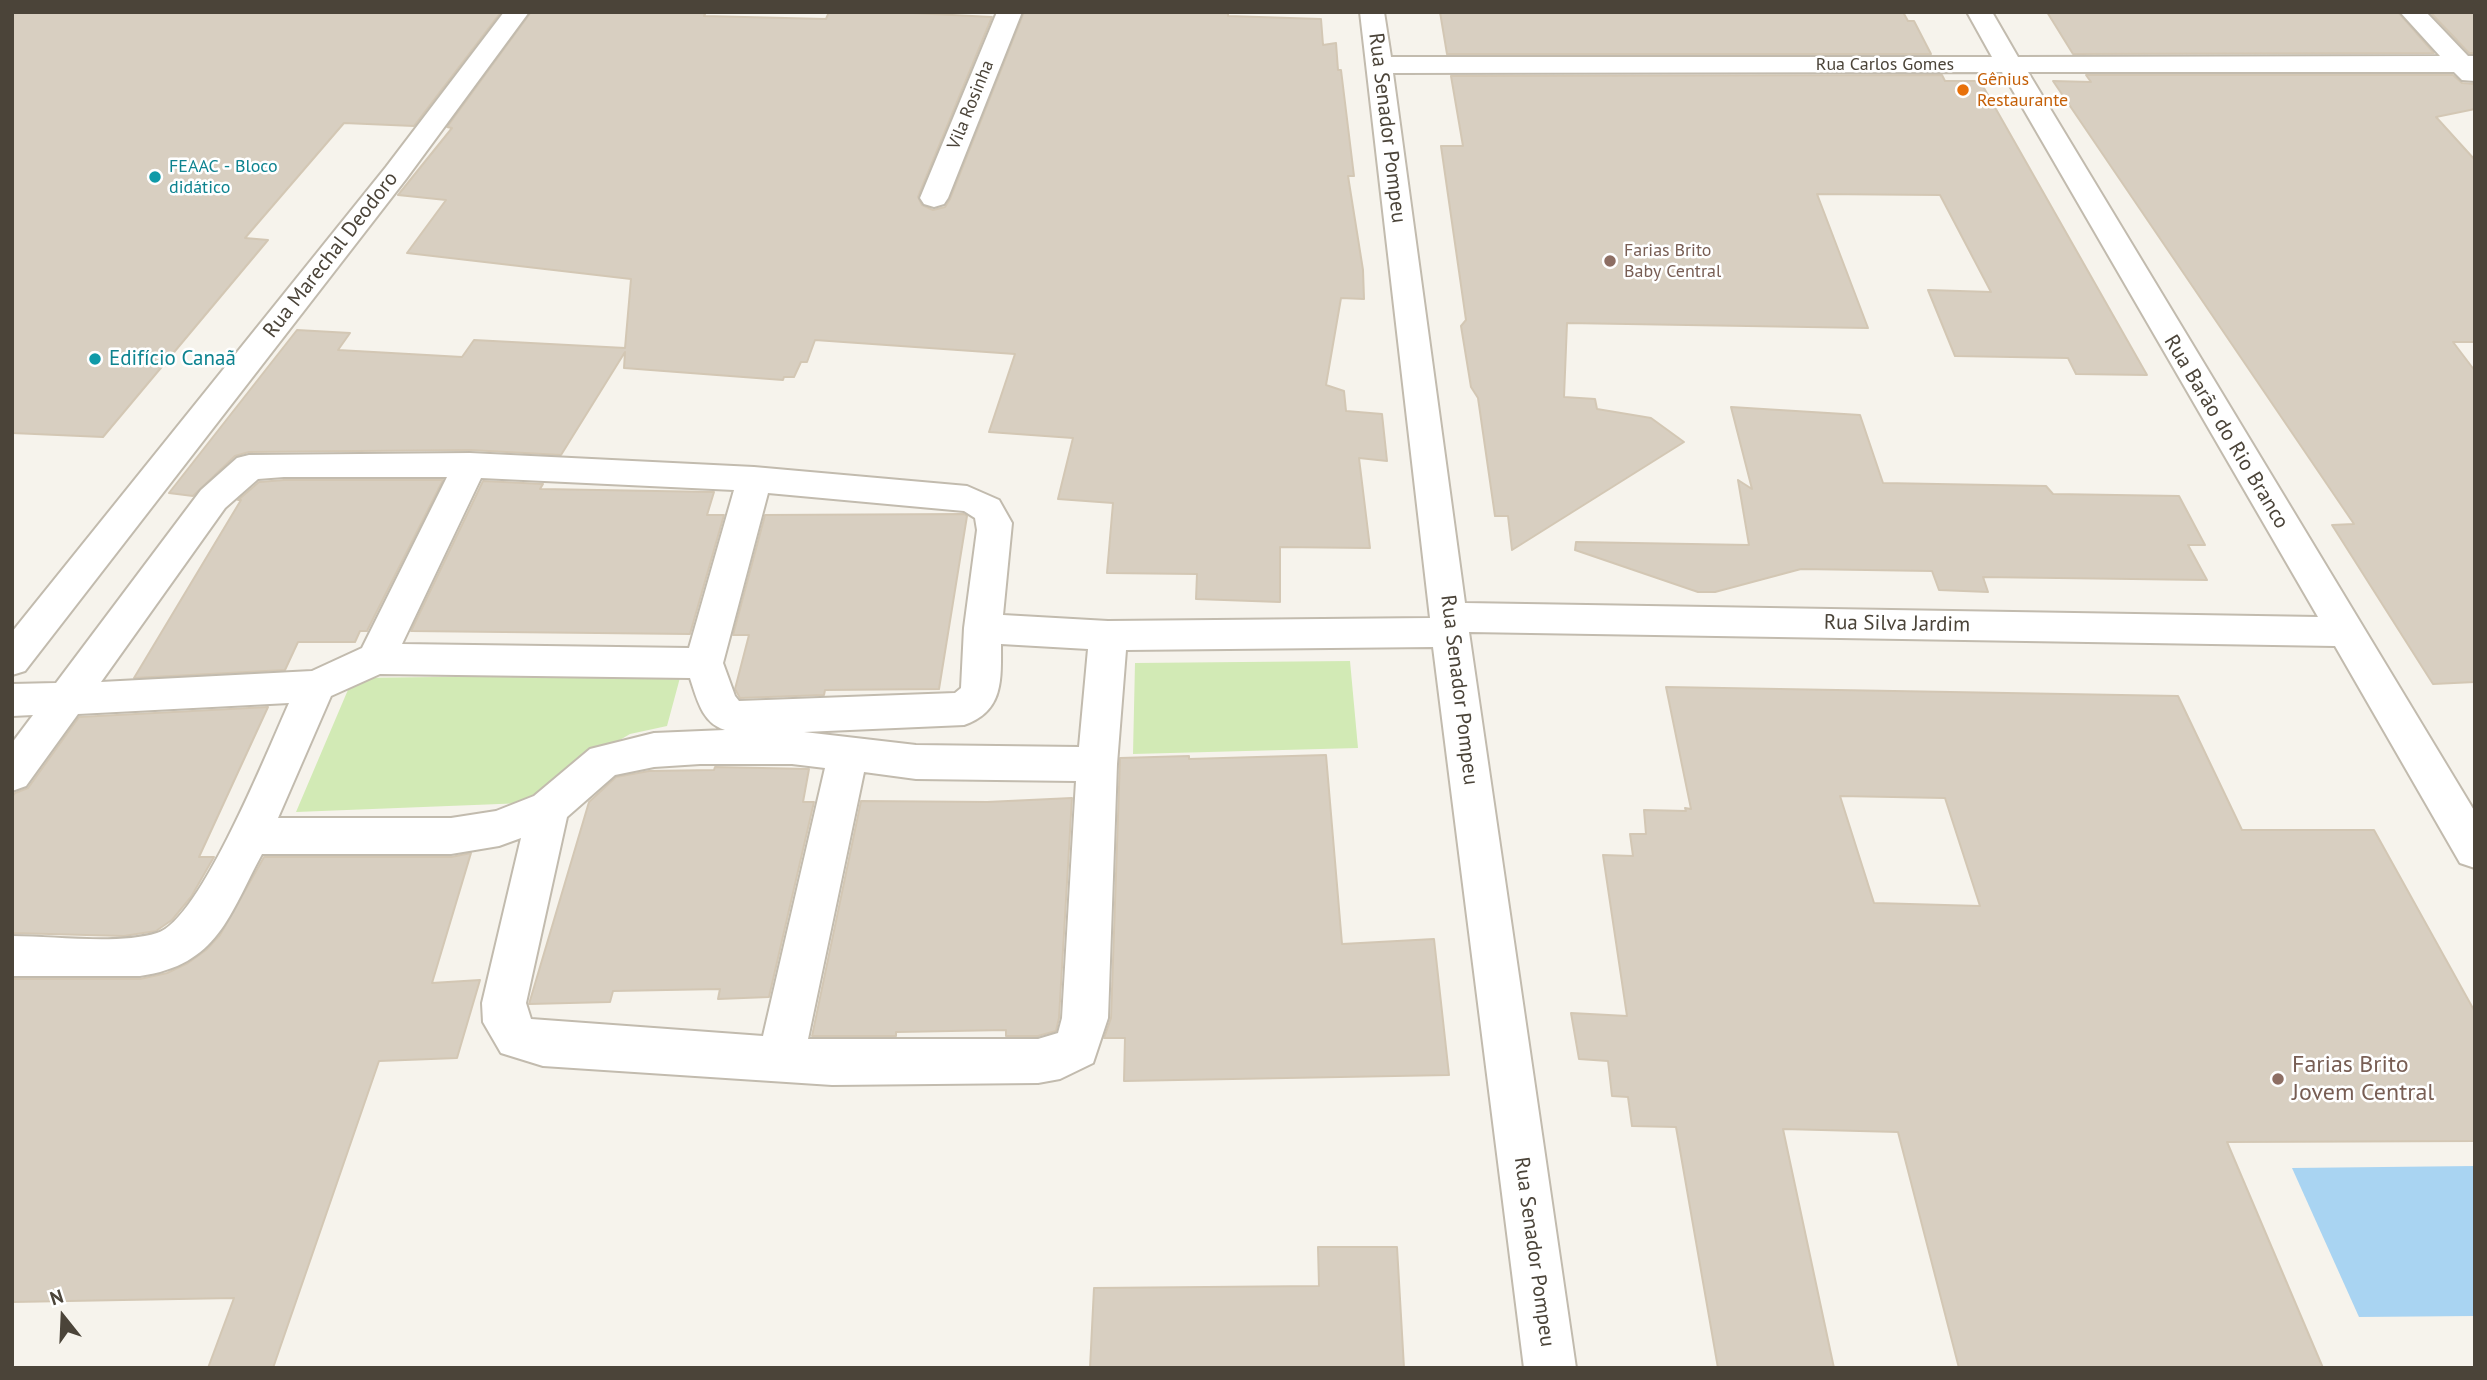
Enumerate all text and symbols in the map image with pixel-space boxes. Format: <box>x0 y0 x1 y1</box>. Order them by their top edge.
street label: Rua Senador Pompeu <box>1363 32 1411 224</box>
street label: Rua Carlos Gomes <box>1816 54 1954 76</box>
street label: Vila Rosinha <box>943 57 999 153</box>
place label: Gênius Restaurante <box>1977 69 2068 112</box>
marker: Gênius Restaurante <box>1955 82 1971 98</box>
place label: FEAAC - Bloco didático <box>169 156 278 198</box>
street label: Rua Marechal Deodoro <box>258 167 404 343</box>
marker: FEAAC - Bloco didático <box>147 169 163 185</box>
place label: Farias Brito Baby Central <box>1624 240 1721 282</box>
marker: Farias Brito Baby Central <box>1602 253 1618 269</box>
street label: Rua Barão do Rio Branco <box>2158 331 2294 533</box>
place label: Edifício Canaã <box>109 346 236 372</box>
marker: Edifício Canaã <box>87 351 103 367</box>
street label: Rua Senador Pompeu <box>1435 594 1483 786</box>
street label: Rua Silva Jardim <box>1824 610 1970 638</box>
place label: Farias Brito Jovem Central <box>2292 1051 2434 1107</box>
marker: Farias Brito Jovem Central <box>2270 1071 2286 1087</box>
street label: Rua Senador Pompeu <box>1508 1156 1560 1348</box>
north arrow <box>28 1282 98 1352</box>
text: N <box>47 1284 66 1310</box>

